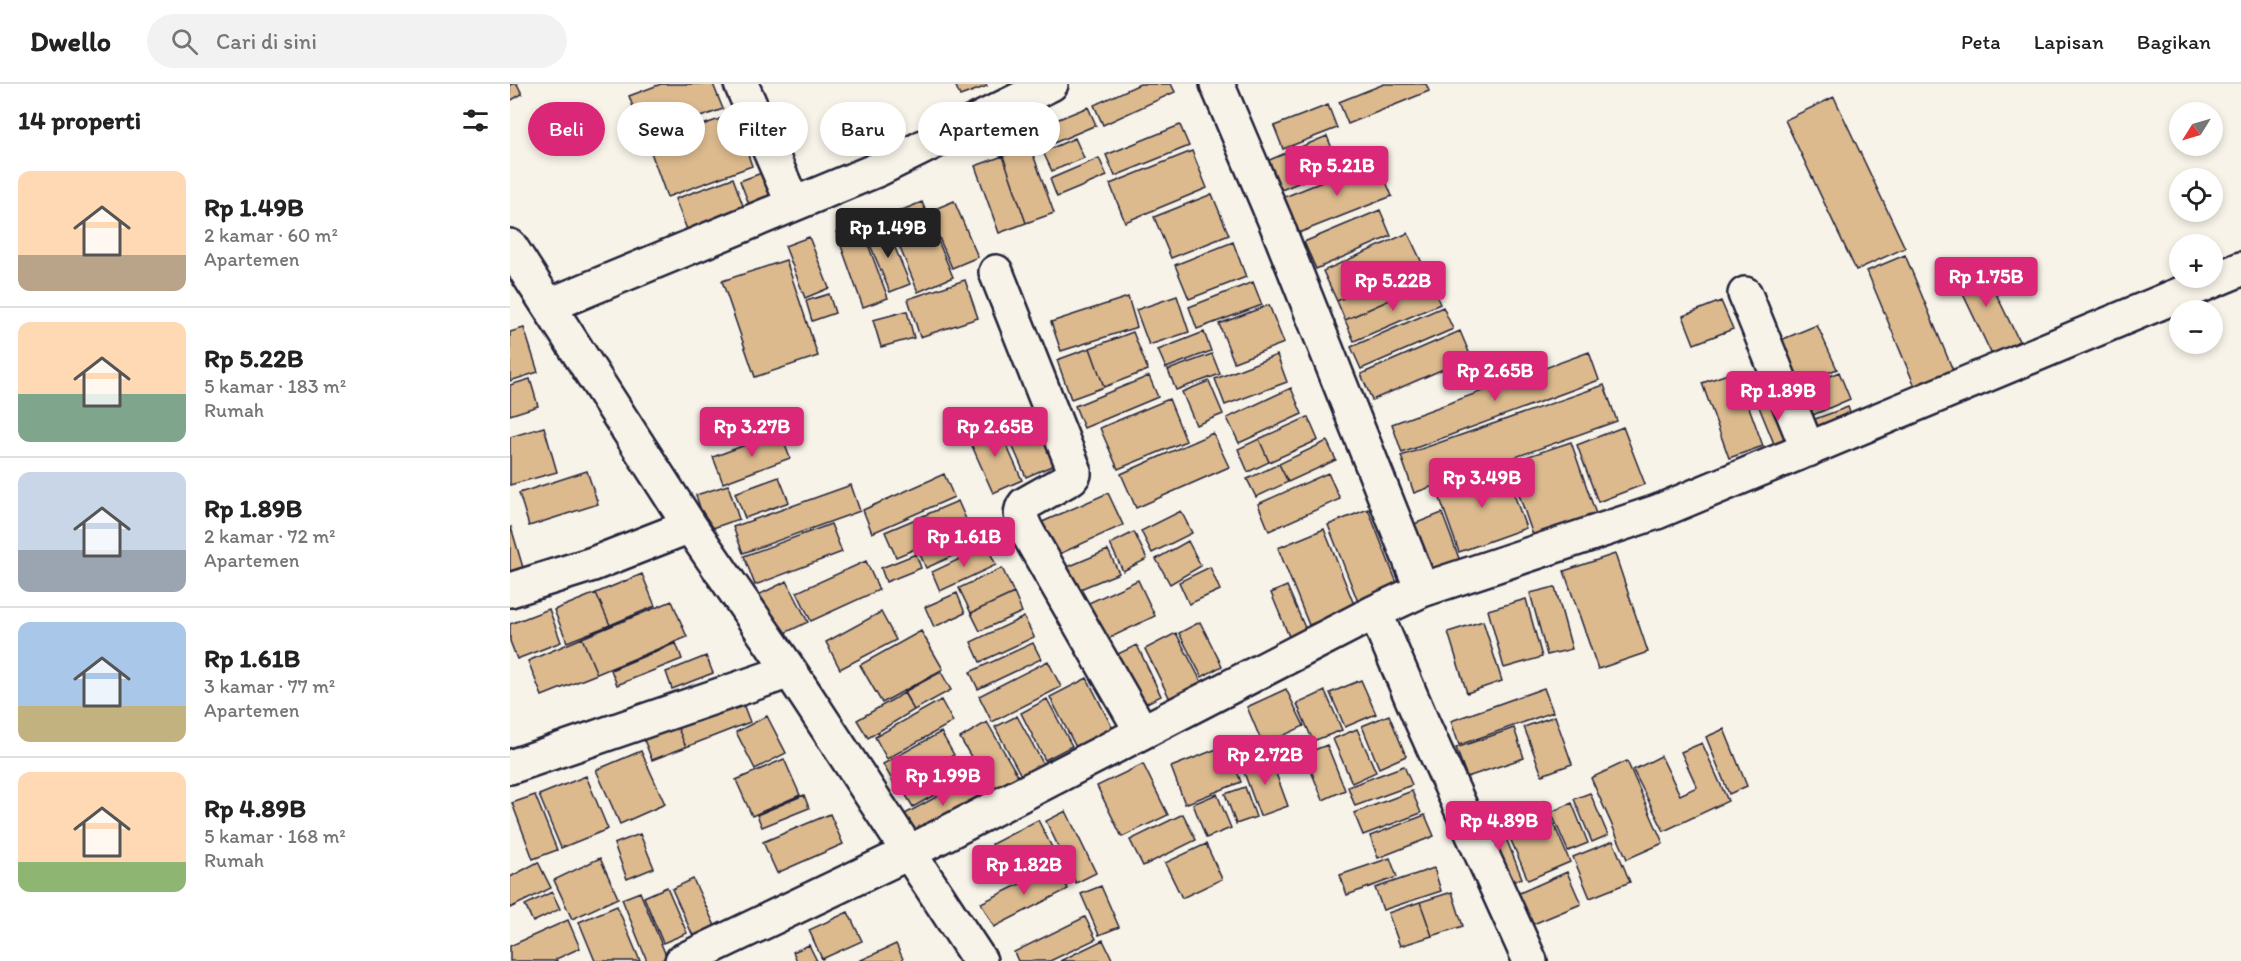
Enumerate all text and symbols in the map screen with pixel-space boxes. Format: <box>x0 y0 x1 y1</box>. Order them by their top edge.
search box <box>147 14 567 68</box>
text: Dwello <box>30 24 111 58</box>
icon: search <box>168 25 201 58</box>
text: Cari di sini <box>216 28 317 55</box>
text: Peta <box>1961 29 2001 54</box>
text: Lapisan <box>2034 29 2104 54</box>
text: Bagikan <box>2137 29 2211 54</box>
chip: Beli <box>528 102 605 156</box>
chip: Sewa <box>617 102 705 156</box>
chip: Filter <box>717 102 808 156</box>
chip: Baru <box>820 102 906 156</box>
chip: Apartemen <box>918 102 1060 156</box>
north arrow <box>2169 102 2223 156</box>
map controls <box>2169 102 2223 354</box>
text: 14 properti <box>18 104 141 136</box>
icon: filters <box>459 104 492 137</box>
pin: Rp 5.21B <box>1275 146 1399 197</box>
text: Rp 5.21B <box>1299 153 1375 177</box>
button: locate <box>2169 168 2223 222</box>
text: Rp 1.49B <box>204 191 304 223</box>
icon: home <box>66 195 138 267</box>
pin: Rp 1.49B <box>826 208 950 259</box>
text: Rp 1.49B <box>850 215 926 239</box>
text: 2 kamar · 60 m² <box>204 223 338 247</box>
button: + <box>2169 234 2223 288</box>
text: Apartemen <box>204 247 299 271</box>
pin: Rp 1.75B <box>1924 257 2048 308</box>
pin: Rp 5.22B <box>1331 261 1455 312</box>
text: Rp 1.75B <box>1949 264 2023 288</box>
text: Rp 5.22B <box>1355 268 1431 292</box>
button: − <box>2169 300 2223 354</box>
text: Rp 5.22B <box>204 342 304 374</box>
icon: home <box>66 346 138 418</box>
pin: Rp 2.65B <box>1433 351 1557 402</box>
text: Rp 2.65B <box>1457 358 1533 382</box>
pin: Rp 1.89B <box>1716 371 1840 422</box>
text: 5 kamar · 183 m² <box>204 374 346 398</box>
text: Rp 1.89B <box>1740 378 1816 402</box>
text: Rumah <box>204 398 264 422</box>
pin: Rp 3.27B <box>690 407 814 458</box>
pin: Rp 2.65B <box>933 407 1057 458</box>
text: Rp 3.27B <box>714 414 790 438</box>
text: Rp 2.65B <box>957 414 1033 438</box>
pin: Rp 3.49B <box>1420 458 1544 509</box>
text: Rp 3.49B <box>1443 465 1521 489</box>
text: Rp 1.89B <box>204 492 302 524</box>
icon: home <box>66 496 138 568</box>
pin: Rp 1.61B <box>902 517 1026 568</box>
text: 2 kamar · 72 m² <box>204 524 335 548</box>
text: Rp 1.61B <box>927 524 1001 548</box>
text: Apartemen <box>204 548 299 572</box>
text: Rp 1.61B <box>204 642 300 674</box>
icon: home <box>66 646 138 718</box>
text: 3 kamar · 77 m² <box>204 674 335 698</box>
text: Apartemen <box>204 698 299 722</box>
pin: Rp 2.72B <box>1203 735 1327 786</box>
text: Rp 2.72B <box>1227 742 1303 766</box>
pin: Rp 1.99B <box>881 756 1005 807</box>
text: Rp 1.99B <box>905 763 981 787</box>
text: Rp 4.89B <box>204 792 306 824</box>
icon: home <box>66 796 138 868</box>
pin: Rp 4.89B <box>1437 801 1561 852</box>
text: Rp 4.89B <box>1460 808 1538 832</box>
text: 5 kamar · 168 m² <box>204 824 346 848</box>
pin: Rp 1.82B <box>962 845 1086 896</box>
text: Rumah <box>204 848 264 872</box>
text: Rp 1.82B <box>986 852 1062 876</box>

